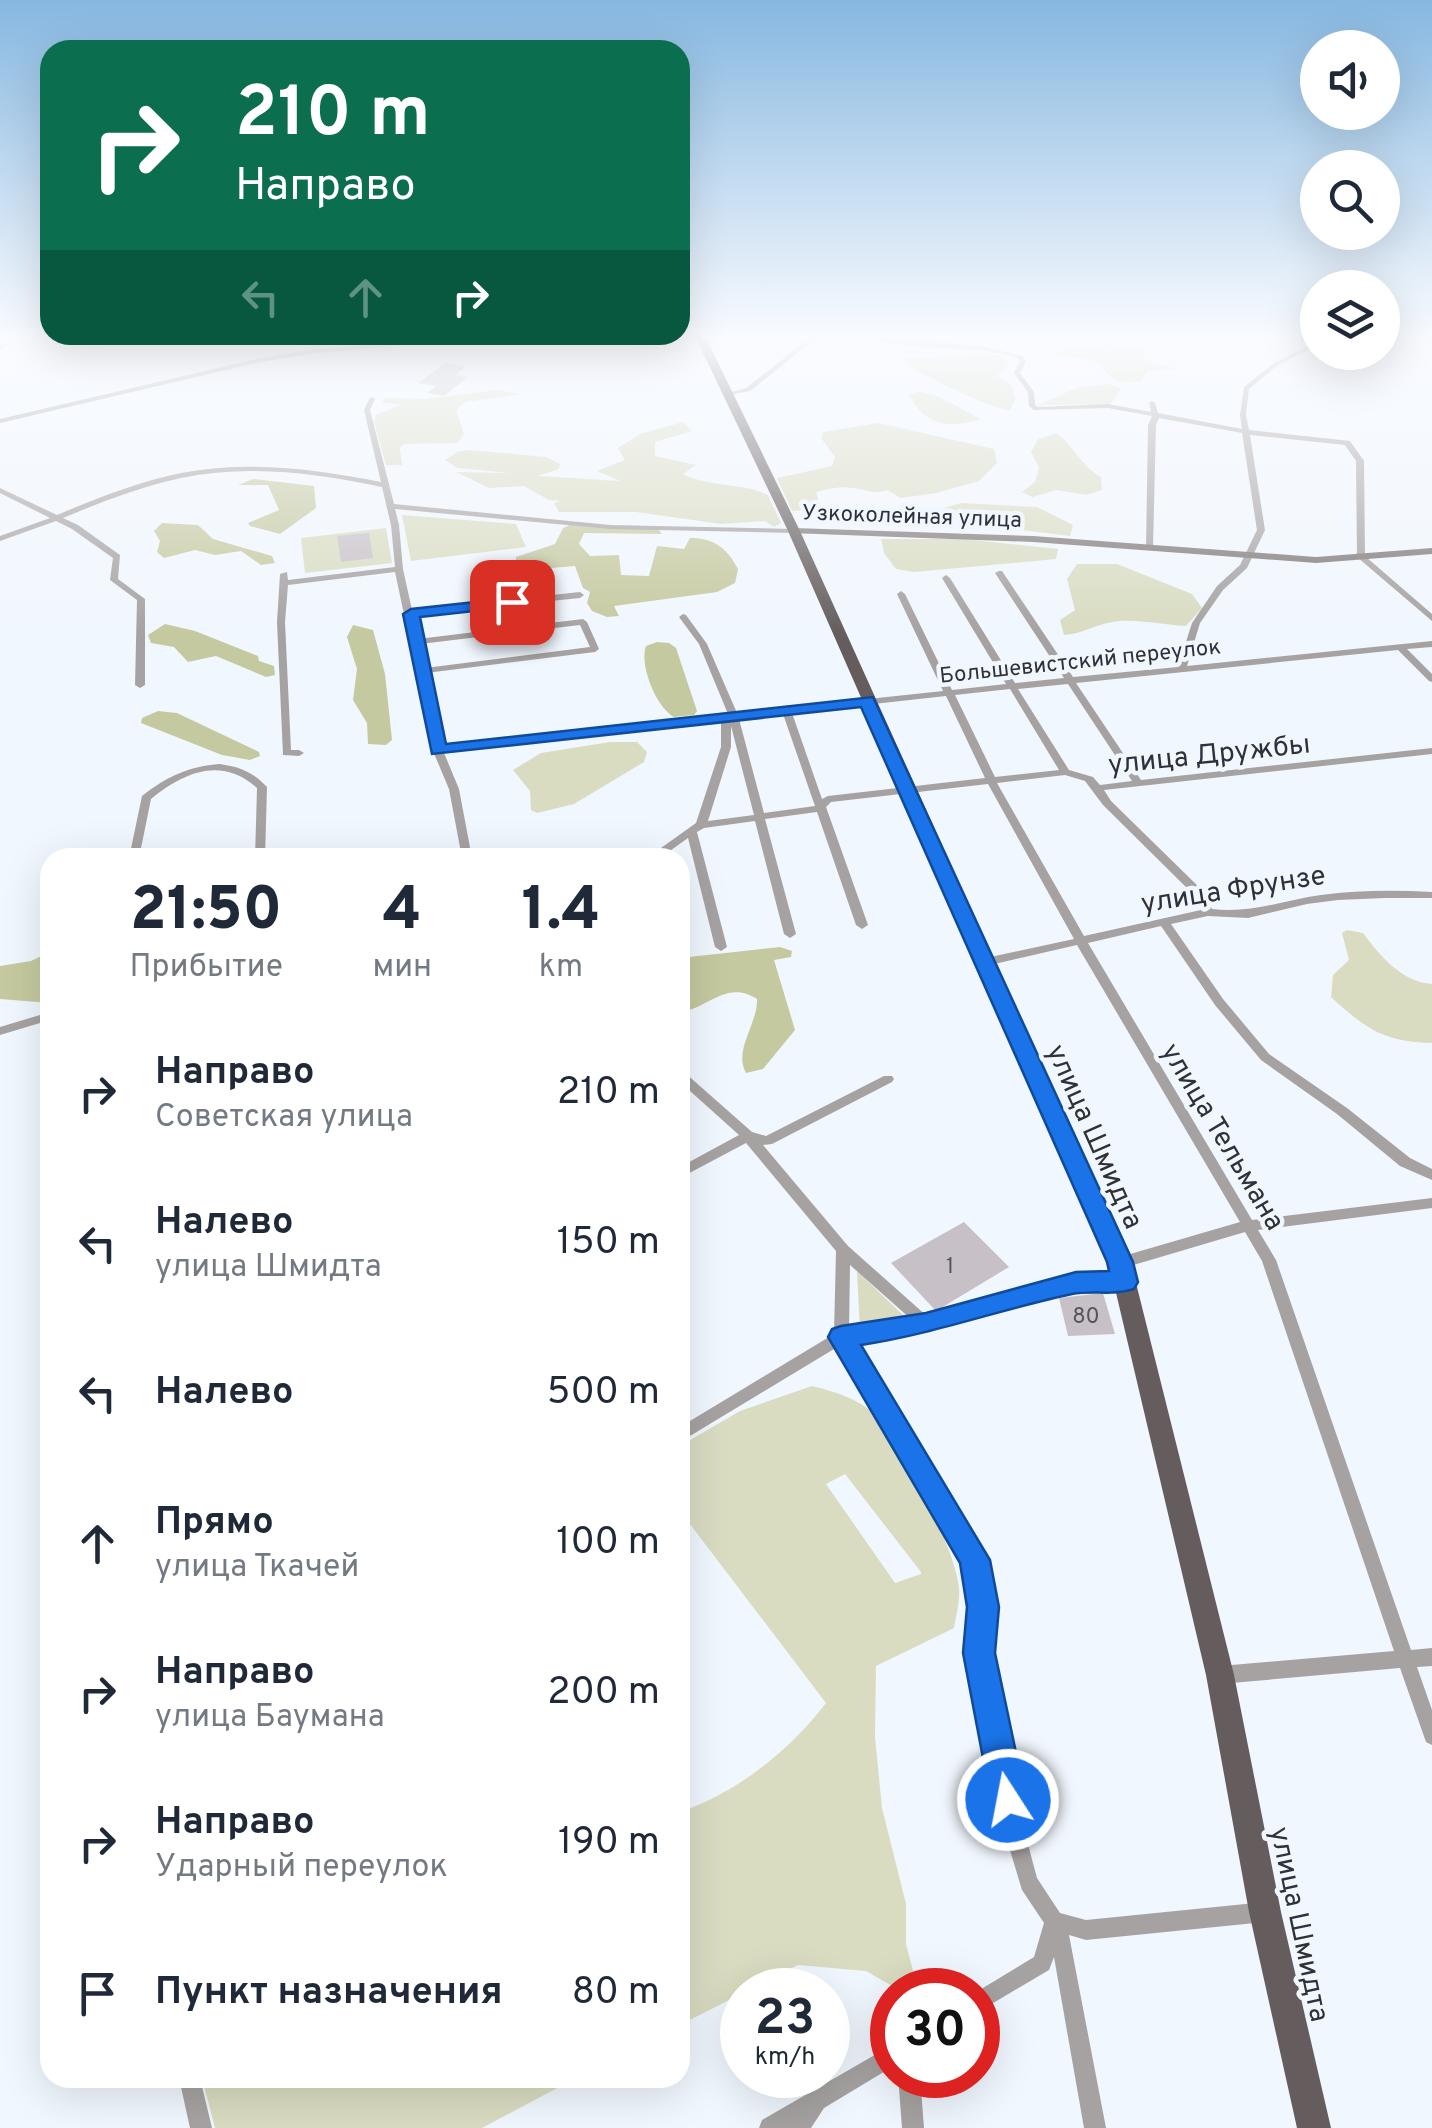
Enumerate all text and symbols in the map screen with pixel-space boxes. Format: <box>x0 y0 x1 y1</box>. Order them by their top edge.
map controls <box>1300 30 1400 370</box>
button: sound <box>1300 30 1400 130</box>
text: 210 m <box>235 72 431 161</box>
icon: right <box>70 80 200 210</box>
button: search <box>1300 150 1400 250</box>
text: Направо <box>235 159 416 216</box>
icon: left <box>233 270 288 325</box>
icon: ahead <box>338 270 393 325</box>
icon: right <box>443 270 498 325</box>
button: layers <box>1300 270 1400 370</box>
street label: Узкоколейная улица <box>802 500 1022 535</box>
pin <box>470 560 555 645</box>
icon: arrive <box>485 575 540 630</box>
street label: Большевистский переулок <box>938 634 1222 691</box>
street label: улица Дружбы <box>1106 727 1312 785</box>
street label: улица Фрунзе <box>1139 859 1328 923</box>
text: 21:50 <box>130 875 282 951</box>
text: 4 <box>383 875 422 951</box>
text: 1.4 <box>522 875 601 951</box>
text: Прибытие <box>129 948 283 988</box>
text: мин <box>372 948 432 988</box>
text: km <box>539 948 583 988</box>
street label: улица Тельмана <box>1151 1037 1292 1238</box>
street label: улица Шмидта <box>1036 1039 1150 1235</box>
text: Направо <box>155 1049 315 1098</box>
icon: right <box>70 1066 125 1121</box>
text: 210 m <box>557 1069 660 1118</box>
text: Советская улица <box>155 1098 413 1138</box>
text: Налево <box>155 1199 294 1248</box>
icon: left <box>70 1216 125 1271</box>
text: 150 m <box>557 1219 660 1268</box>
text: улица Шмидта <box>155 1248 382 1288</box>
house number: 1 <box>946 1254 954 1281</box>
house number: 80 <box>1072 1304 1100 1331</box>
icon: left <box>70 1366 125 1421</box>
text: Налево <box>155 1369 294 1418</box>
text: 500 m <box>547 1369 660 1418</box>
text: Прямо <box>155 1499 274 1548</box>
icon: ahead <box>70 1516 125 1571</box>
text: 100 m <box>556 1519 660 1568</box>
text: улица Ткачей <box>155 1548 359 1588</box>
text: Направо <box>155 1649 315 1698</box>
icon: right <box>70 1666 125 1721</box>
text: 200 m <box>547 1669 660 1718</box>
text: улица Баумана <box>155 1698 385 1738</box>
position arrow <box>956 1748 1060 1852</box>
text: Направо <box>155 1799 315 1848</box>
icon: right <box>70 1816 125 1871</box>
text: 190 m <box>558 1819 660 1868</box>
street label: улица Шмидта <box>1260 1824 1336 2025</box>
text: Ударный переулок <box>155 1848 448 1888</box>
icon: arrive <box>70 1966 125 2021</box>
speed limit sign: 30 <box>870 1968 1000 2098</box>
text: Пункт назначения <box>155 1969 503 2018</box>
text: 80 m <box>572 1969 660 2018</box>
text: 23 <box>755 1989 815 2052</box>
text: km/h <box>755 2042 815 2074</box>

